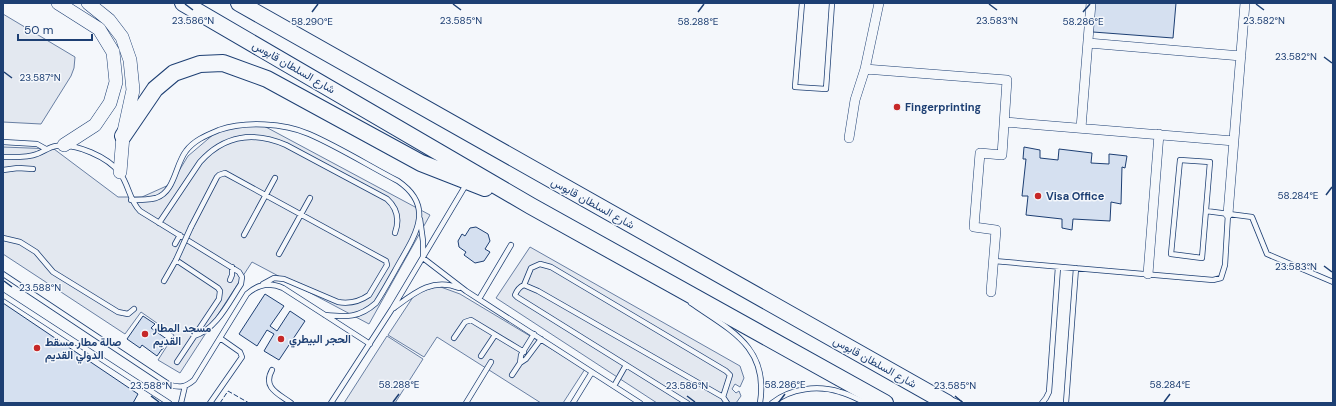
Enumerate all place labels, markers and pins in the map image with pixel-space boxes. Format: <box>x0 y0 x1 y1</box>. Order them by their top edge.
place label: Fingerprinting <box>905 100 981 114</box>
marker: Fingerprinting <box>892 102 902 112</box>
place label: Visa Office <box>1046 189 1105 203</box>
marker: Visa Office <box>1033 191 1043 201</box>
place label: مسجد المطار القديم <box>152 321 211 349</box>
marker: مسجد المطار القديم <box>140 329 150 339</box>
place label: الحجر البيطري <box>289 332 351 348</box>
marker: الحجر البيطري <box>276 334 286 344</box>
place label: صالة مطار مسقط الدولي القديم <box>45 335 121 364</box>
marker: صالة مطار مسقط الدولي القديم <box>32 343 42 353</box>

